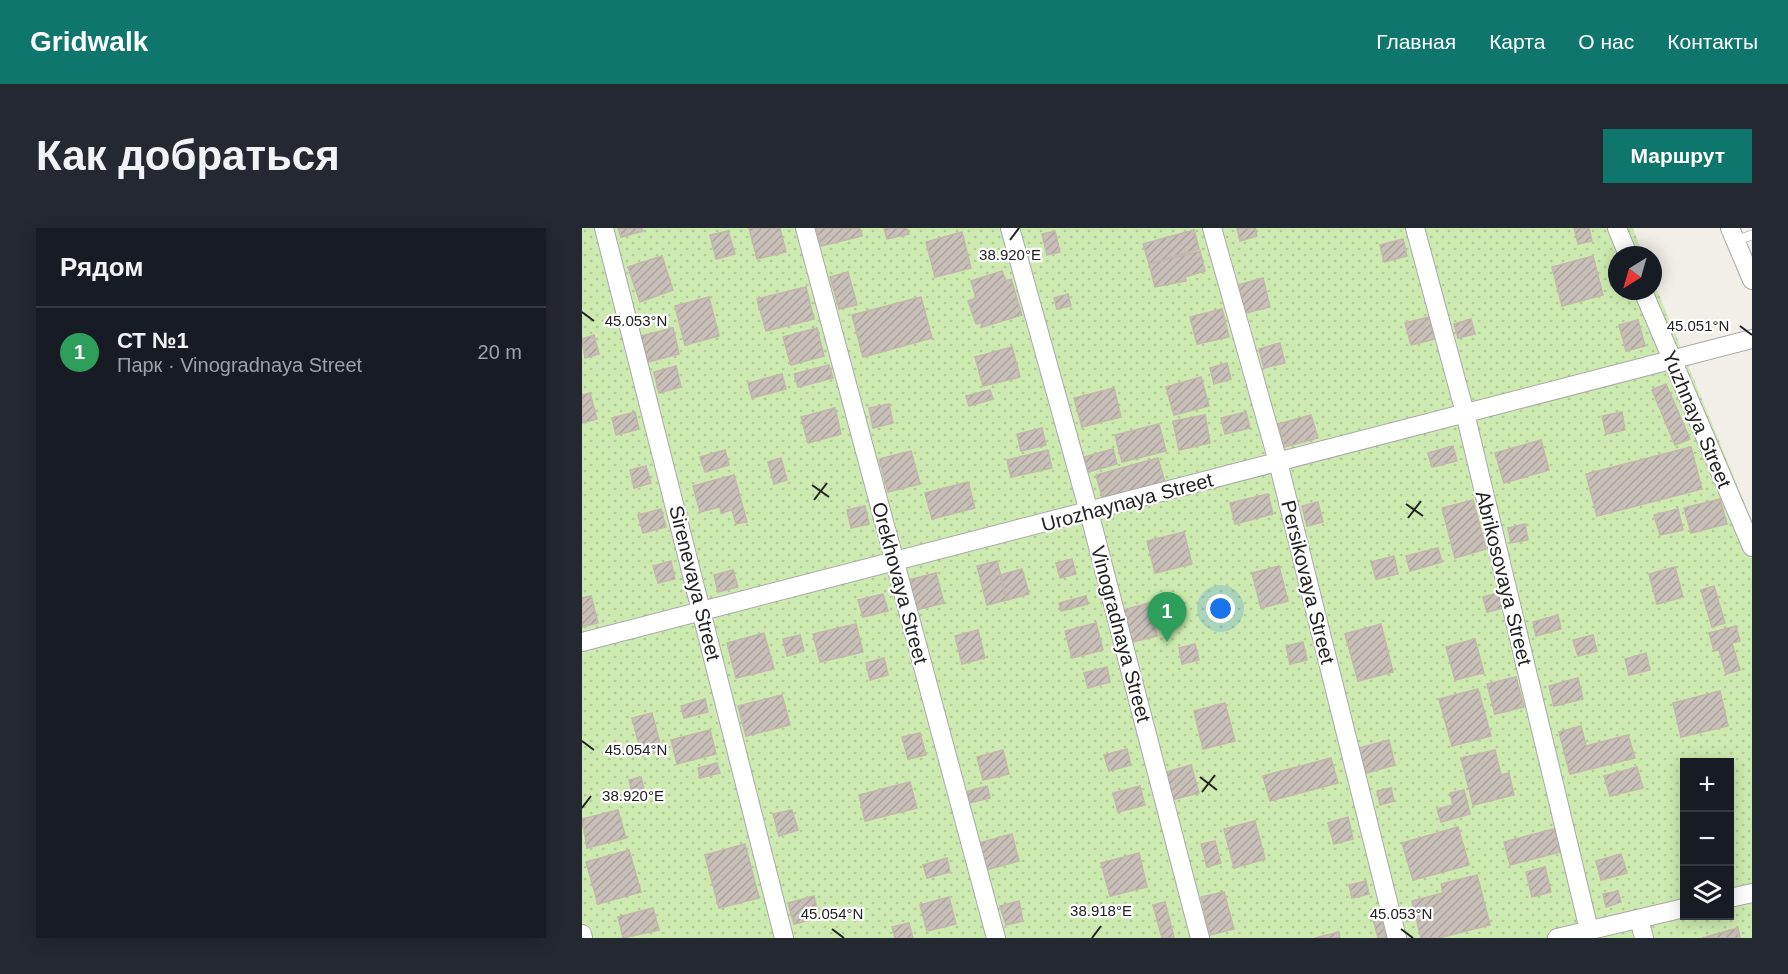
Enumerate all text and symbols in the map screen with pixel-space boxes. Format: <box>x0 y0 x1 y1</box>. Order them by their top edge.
text: Gridwalk <box>30 26 148 57</box>
text: Главная <box>1376 30 1456 53</box>
text: Карта <box>1489 30 1545 53</box>
text: О нас <box>1578 30 1634 53</box>
text: Контакты <box>1667 30 1758 53</box>
button: Маршрут <box>1603 129 1752 183</box>
text: Как добраться <box>36 132 340 179</box>
text: 38.920°E <box>979 246 1041 263</box>
north arrow <box>1608 246 1662 300</box>
text: Рядом <box>60 252 143 282</box>
text: 45.053°N <box>605 312 667 329</box>
text: 45.051°N <box>1667 317 1729 334</box>
text: СТ №1 <box>117 328 189 353</box>
text: 1 <box>74 341 85 363</box>
text: 20 m <box>478 341 522 363</box>
street label: Yuzhnaya Street <box>1658 347 1736 491</box>
text: Парк · Vinogradnaya Street <box>117 354 362 376</box>
street label: Urozhaynaya Street <box>1039 468 1216 536</box>
street label: Abrikosovaya Street <box>1472 489 1536 668</box>
street label: Persikovaya Street <box>1277 498 1339 667</box>
street label: Orekhovaya Street <box>868 500 932 667</box>
street label: Sirenevaya Street <box>665 503 725 663</box>
street label: Vinogradnaya Street <box>1087 543 1155 725</box>
pin: 1 <box>1148 592 1186 642</box>
your location <box>1206 594 1235 623</box>
text: 45.054°N <box>605 741 667 758</box>
map controls <box>1680 758 1734 920</box>
button: + <box>1680 758 1734 812</box>
text: 38.920°E <box>602 787 664 804</box>
button: − <box>1680 812 1734 866</box>
button: layers <box>1680 866 1734 920</box>
text: 38.918°E <box>1070 902 1132 919</box>
text: 45.054°N <box>801 905 863 922</box>
text: 45.053°N <box>1370 905 1432 922</box>

